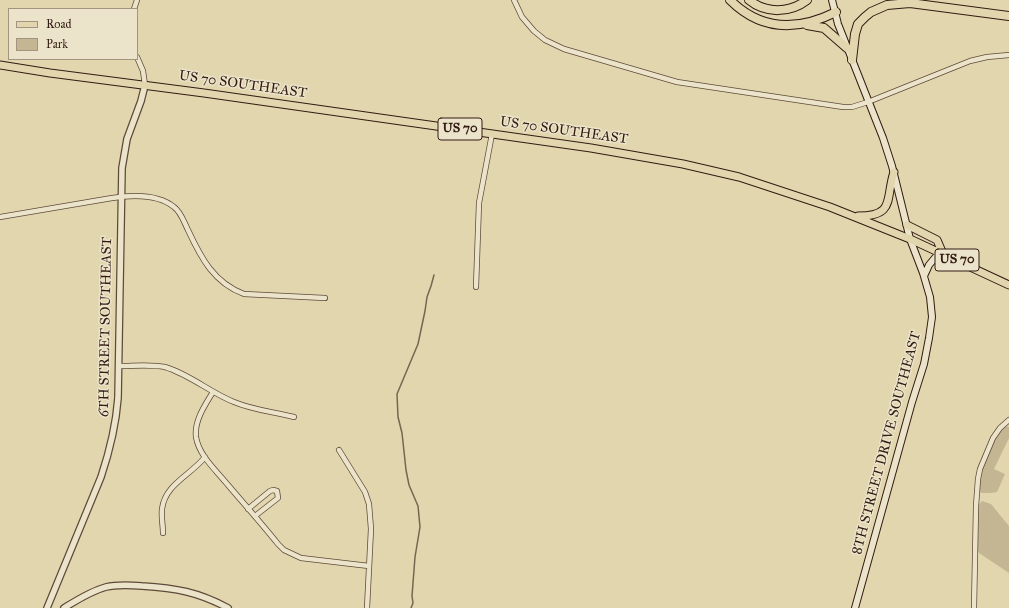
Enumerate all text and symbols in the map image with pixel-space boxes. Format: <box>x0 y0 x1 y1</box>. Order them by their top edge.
legend <box>8 8 138 60</box>
text: Road <box>46 17 72 31</box>
text: Park <box>46 37 68 51</box>
street label: US 70 SOUTHEAST <box>178 68 308 102</box>
street label: US 70 SOUTHEAST <box>499 114 629 148</box>
road number: US 70 <box>438 118 482 140</box>
street label: 6TH STREET SOUTHEAST <box>96 237 116 417</box>
road number: US 70 <box>935 249 979 271</box>
street label: 8TH STREET DRIVE SOUTHEAST <box>849 330 925 556</box>

